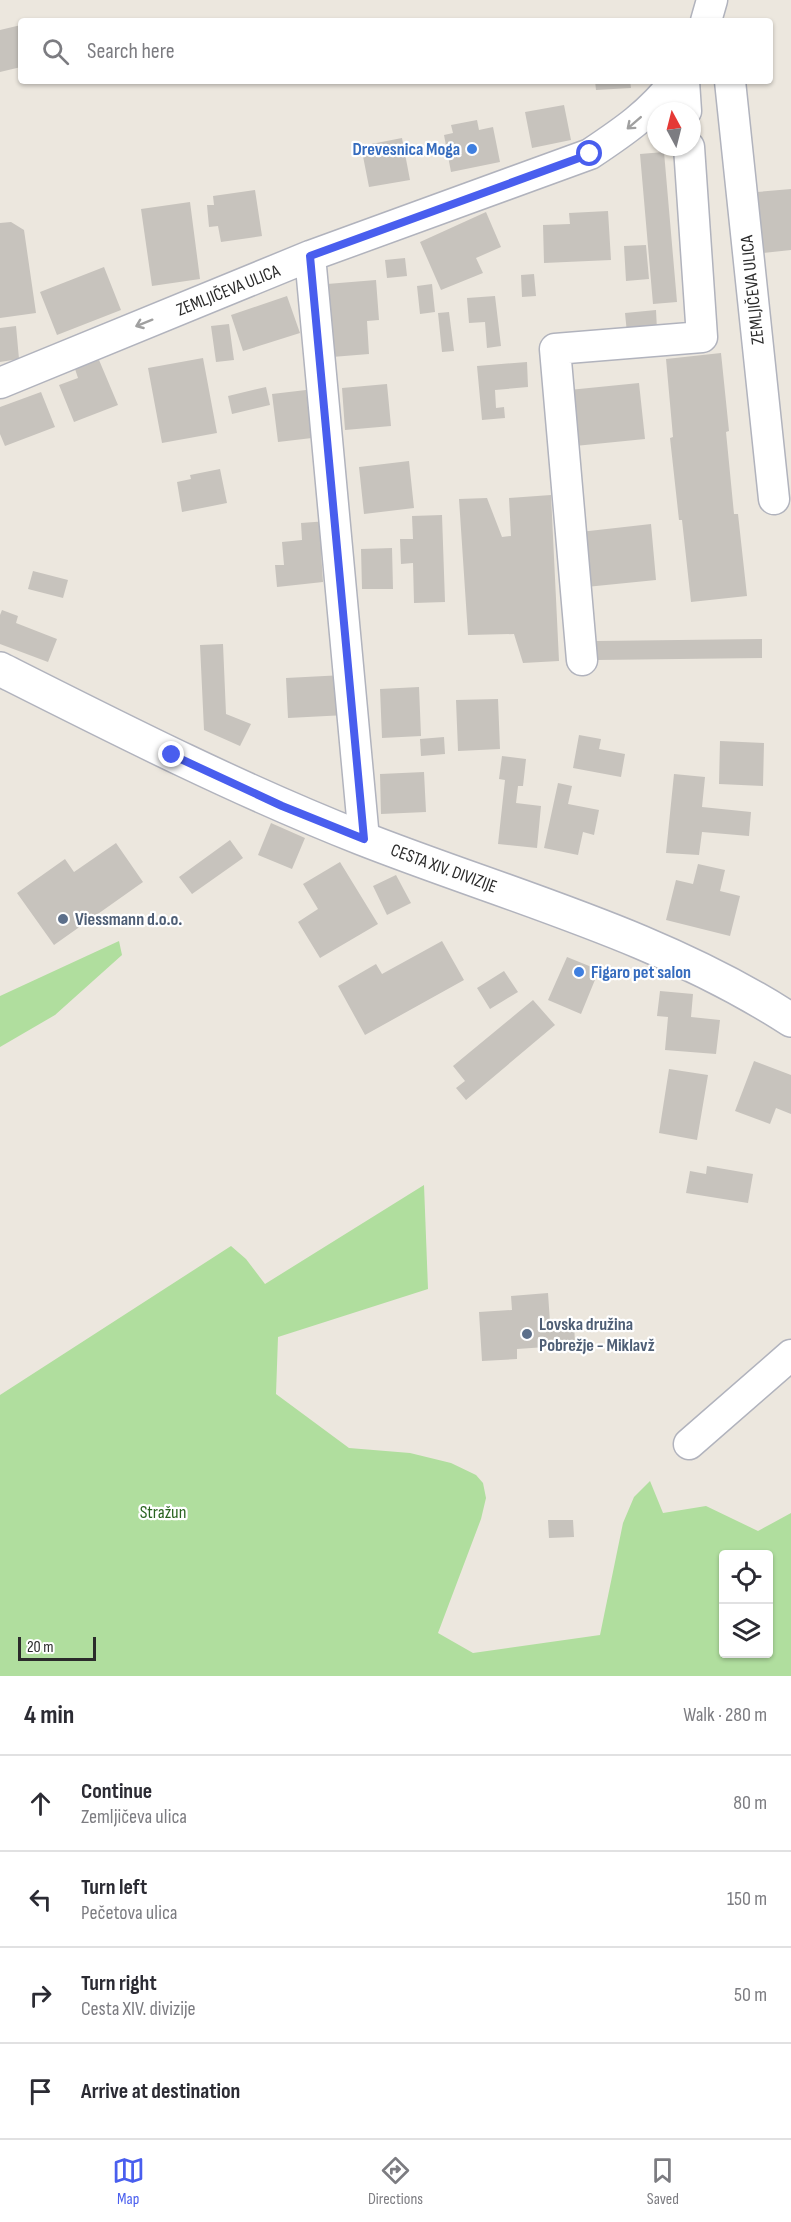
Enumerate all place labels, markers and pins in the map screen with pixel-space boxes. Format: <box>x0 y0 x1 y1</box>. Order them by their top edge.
place label: Drevesnica Moga <box>353 139 460 160</box>
marker: Drevesnica Moga <box>465 142 479 156</box>
place label: Viessmann d.o.o. <box>75 909 182 930</box>
marker: Viessmann d.o.o. <box>56 912 70 926</box>
place label: Figaro pet salon <box>591 962 691 983</box>
marker: Figaro pet salon <box>572 965 586 979</box>
place label: Lovska družina Pobrežje - Miklavž <box>539 1314 655 1356</box>
marker: Lovska družina Pobrežje - Miklavž <box>520 1327 534 1341</box>

